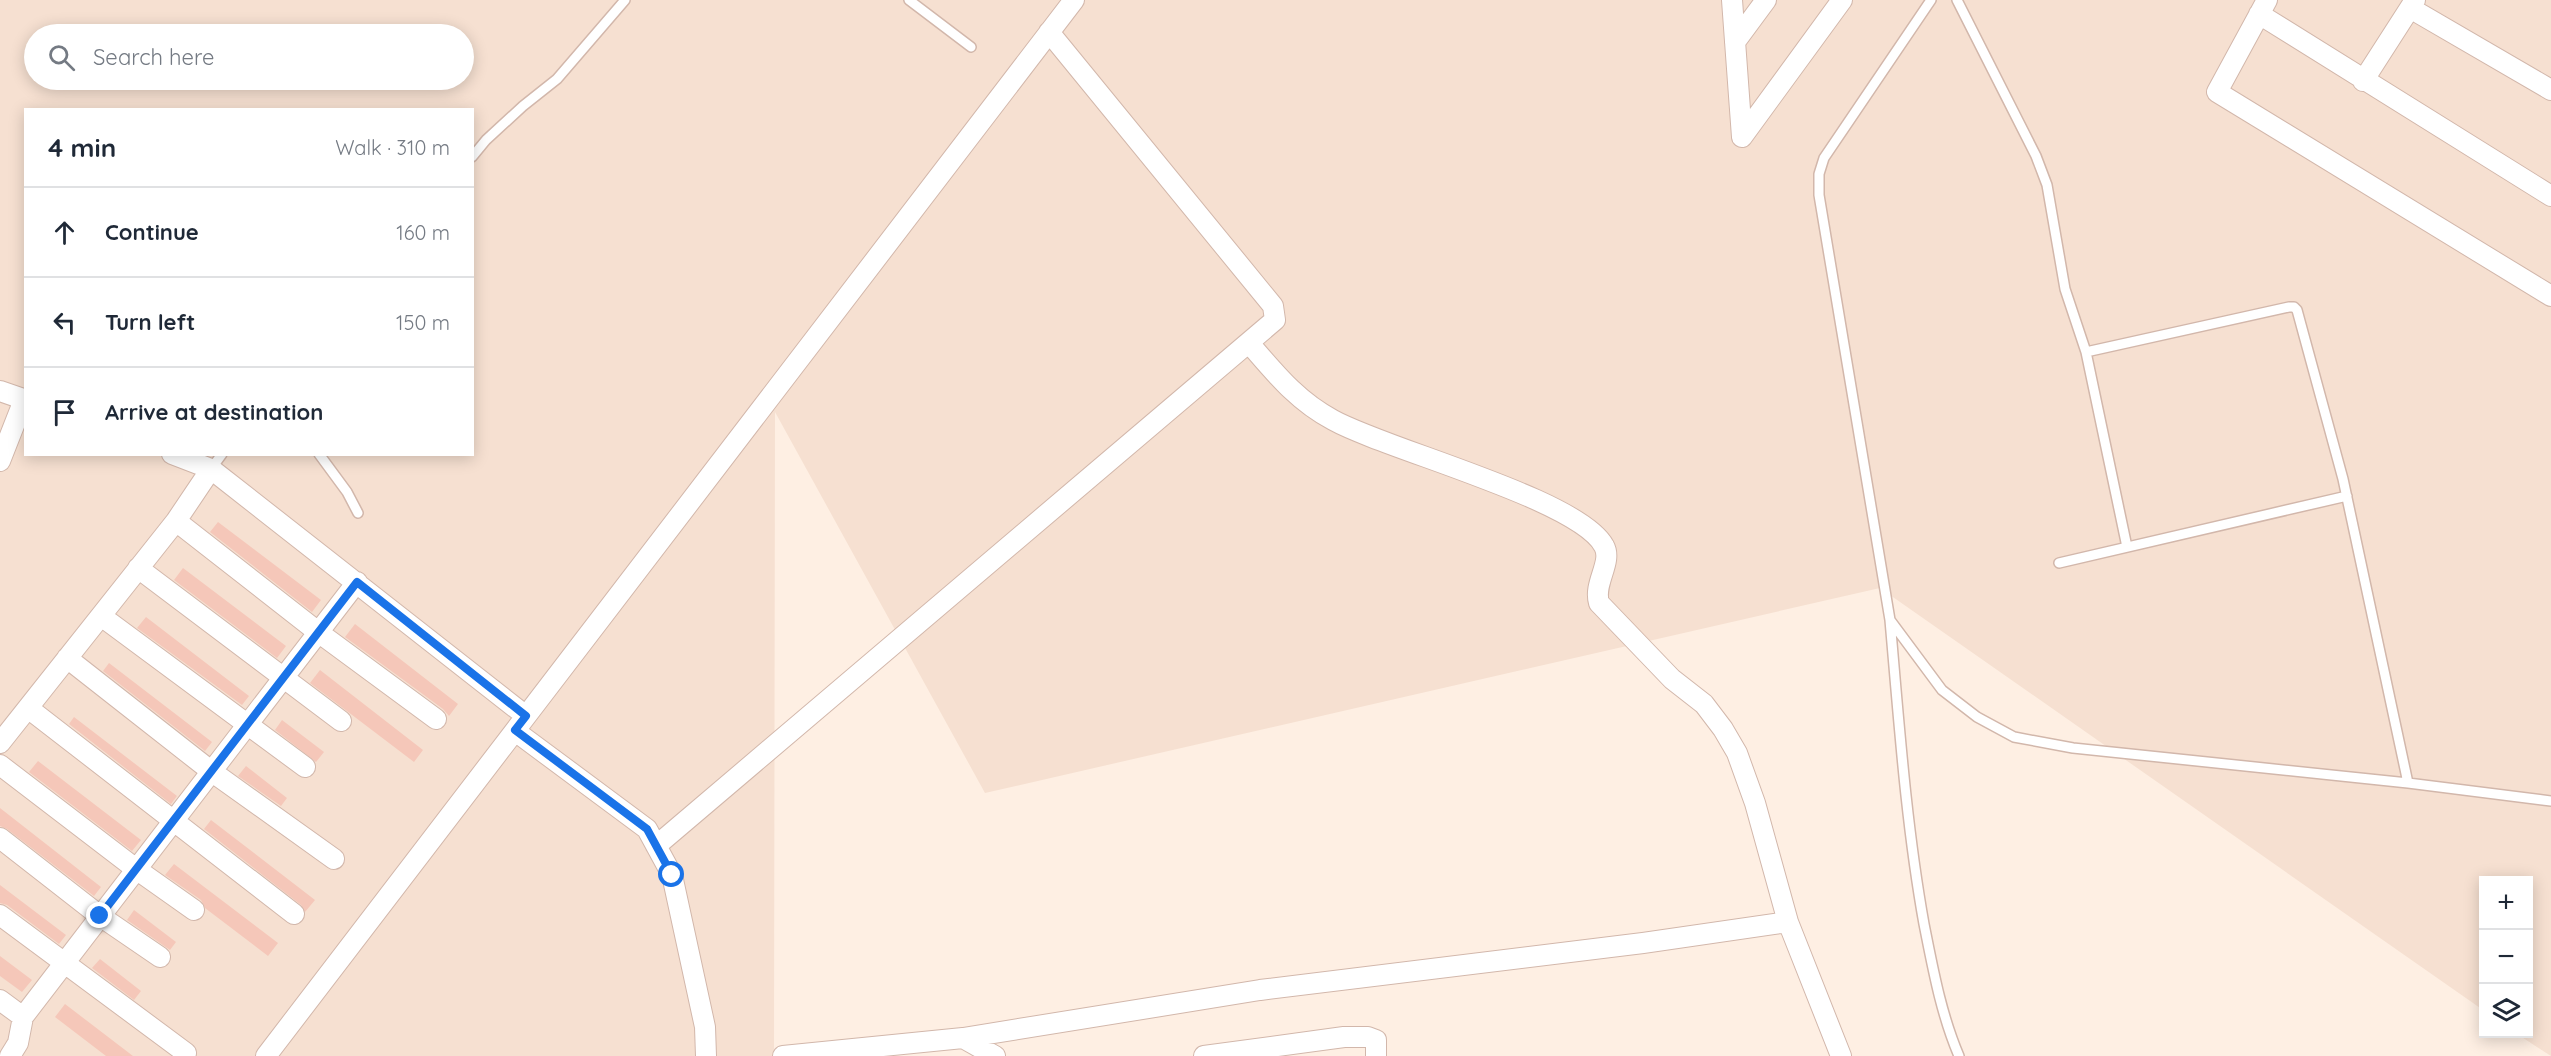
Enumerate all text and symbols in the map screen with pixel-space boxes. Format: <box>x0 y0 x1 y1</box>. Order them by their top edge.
search box <box>24 24 474 90</box>
icon: search <box>45 41 78 74</box>
text: Search here <box>93 43 214 71</box>
text: 4 min <box>48 131 116 164</box>
text: Walk · 310 m <box>335 135 450 160</box>
icon: ahead <box>48 216 81 249</box>
text: Continue <box>105 218 199 246</box>
text: 160 m <box>396 220 450 245</box>
icon: left <box>48 306 81 339</box>
text: Turn left <box>105 308 195 336</box>
text: 150 m <box>396 310 450 335</box>
icon: arrive <box>48 396 81 429</box>
text: Arrive at destination <box>105 398 323 426</box>
route start <box>658 861 684 887</box>
map controls <box>2479 876 2533 1038</box>
button: + <box>2479 876 2533 930</box>
route end <box>86 902 112 928</box>
button: − <box>2479 930 2533 984</box>
button: layers <box>2479 984 2533 1038</box>

